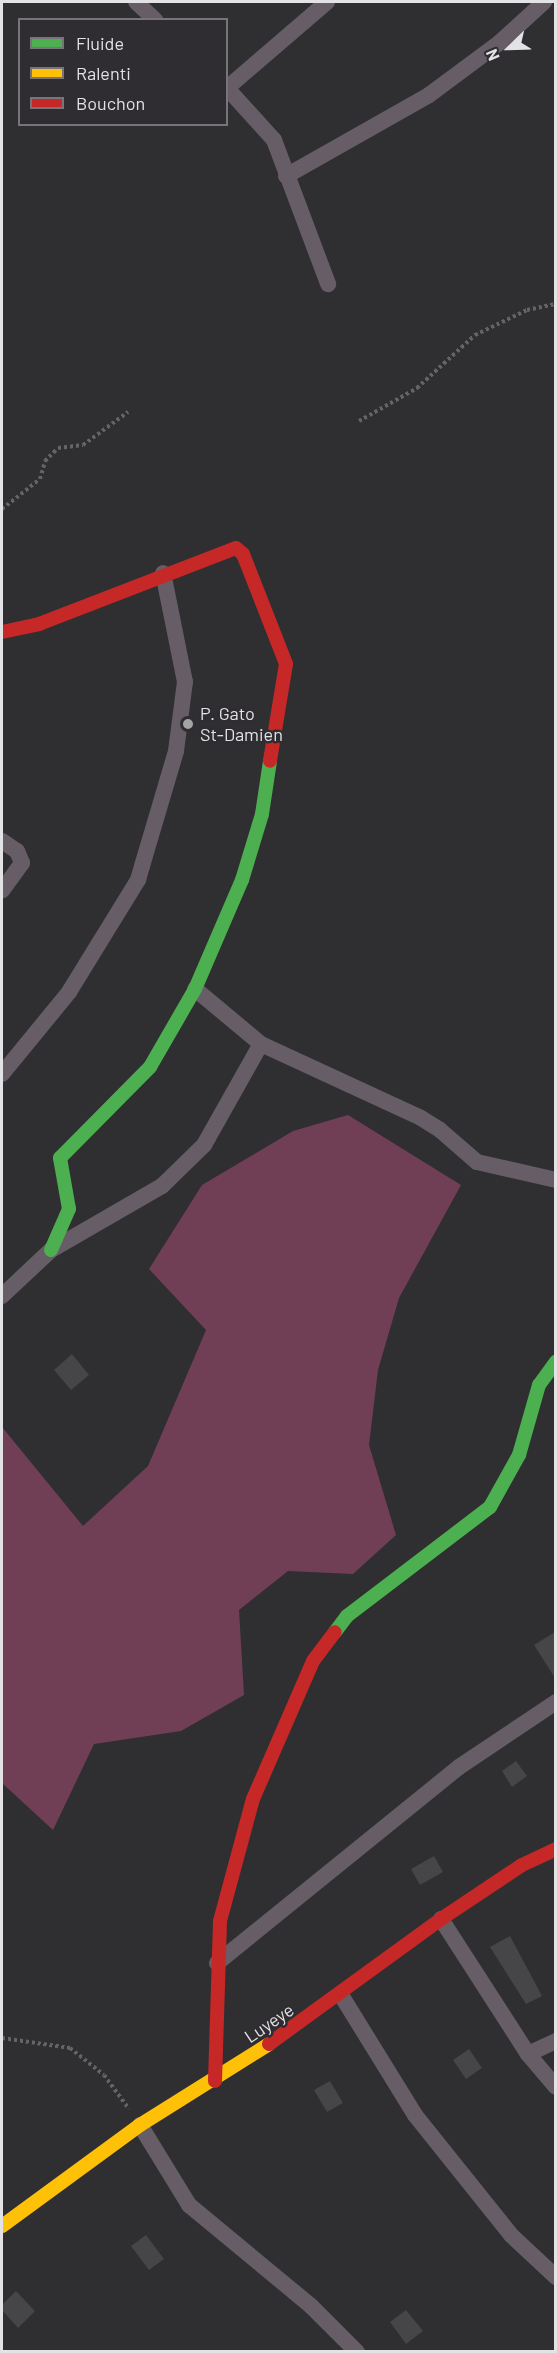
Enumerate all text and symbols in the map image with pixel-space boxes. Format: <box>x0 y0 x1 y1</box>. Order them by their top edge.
legend <box>18 18 228 126</box>
north arrow <box>479 18 539 78</box>
text: Fluide <box>76 32 124 54</box>
text: N <box>481 47 503 64</box>
text: Ralenti <box>76 62 131 84</box>
text: Bouchon <box>76 92 145 114</box>
place label: P. Gato St-Damien <box>200 703 283 746</box>
marker: P. Gato St-Damien <box>181 717 195 731</box>
street label: Luyeye <box>240 1999 298 2047</box>

